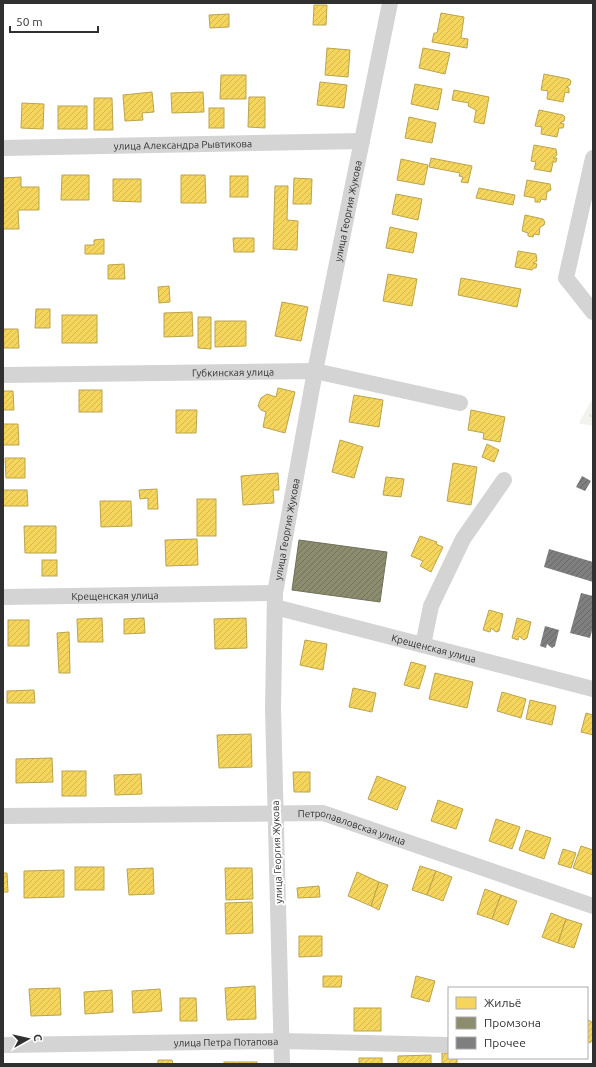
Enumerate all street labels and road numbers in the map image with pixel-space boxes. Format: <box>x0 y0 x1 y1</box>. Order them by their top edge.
street label: улица Александра Рывтикова <box>114 138 252 151</box>
street label: улица Георгия Жукова <box>332 159 363 263</box>
street label: Губкинская улица <box>192 366 274 378</box>
street label: улица Георгия Жукова <box>272 477 301 581</box>
street label: Крещенская улица <box>71 589 159 601</box>
street label: Крещенская улица <box>390 632 477 664</box>
street label: улица Георгия Жукова <box>270 800 284 904</box>
street label: Петропавловская улица <box>298 807 407 847</box>
street label: улица Петра Потапова <box>174 1036 278 1048</box>

